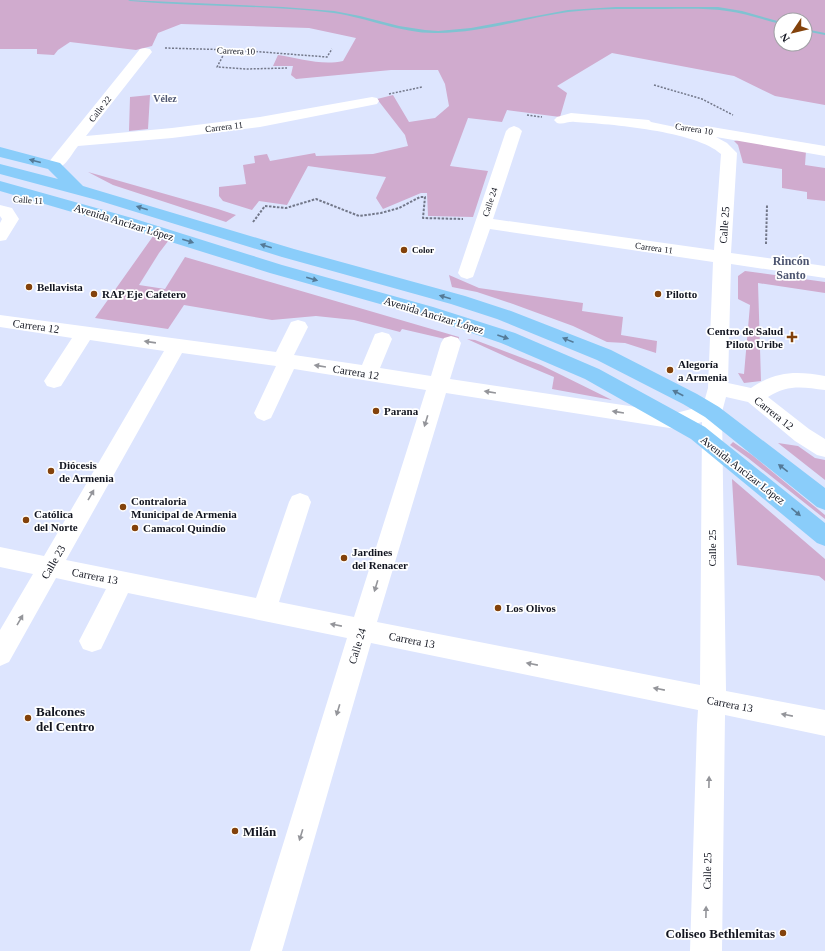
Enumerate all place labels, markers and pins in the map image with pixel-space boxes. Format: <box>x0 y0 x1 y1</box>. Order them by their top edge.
marker: Color <box>399 245 409 255</box>
place label: Color <box>412 245 434 255</box>
place label: Bellavista <box>37 281 83 293</box>
marker: Bellavista <box>24 282 34 292</box>
place label: RAP Eje Cafetero <box>102 288 187 300</box>
place label: Pilotto <box>666 288 698 300</box>
marker: RAP Eje Cafetero <box>89 289 99 299</box>
marker: Pilotto <box>653 289 663 299</box>
place label: Centro de Salud Piloto Uribe <box>707 325 783 350</box>
marker: Centro de Salud Piloto Uribe <box>786 331 798 343</box>
place label: Alegoría a Armenia <box>678 358 728 383</box>
marker: Alegoría a Armenia <box>665 365 675 375</box>
place label: Parana <box>384 405 419 417</box>
marker: Parana <box>371 406 381 416</box>
place label: Diócesis de Armenia <box>59 459 114 484</box>
marker: Diócesis de Armenia <box>46 466 56 476</box>
place label: Contraloria Municipal de Armenia <box>131 495 237 520</box>
marker: Contraloria Municipal de Armenia <box>118 502 128 512</box>
place label: Católica del Norte <box>34 508 78 533</box>
marker: Católica del Norte <box>21 515 31 525</box>
place label: Camacol Quindío <box>143 522 226 534</box>
marker: Camacol Quindío <box>130 523 140 533</box>
place label: Jardines del Renacer <box>352 546 408 571</box>
marker: Jardines del Renacer <box>339 553 349 563</box>
place label: Los Olivos <box>506 602 557 614</box>
marker: Los Olivos <box>493 603 503 613</box>
place label: Balcones del Centro <box>36 704 95 734</box>
marker: Balcones del Centro <box>23 713 33 723</box>
place label: Milán <box>243 824 277 839</box>
marker: Milán <box>230 826 240 836</box>
place label: Coliseo Bethlemitas <box>666 926 775 941</box>
marker: Coliseo Bethlemitas <box>778 928 788 938</box>

